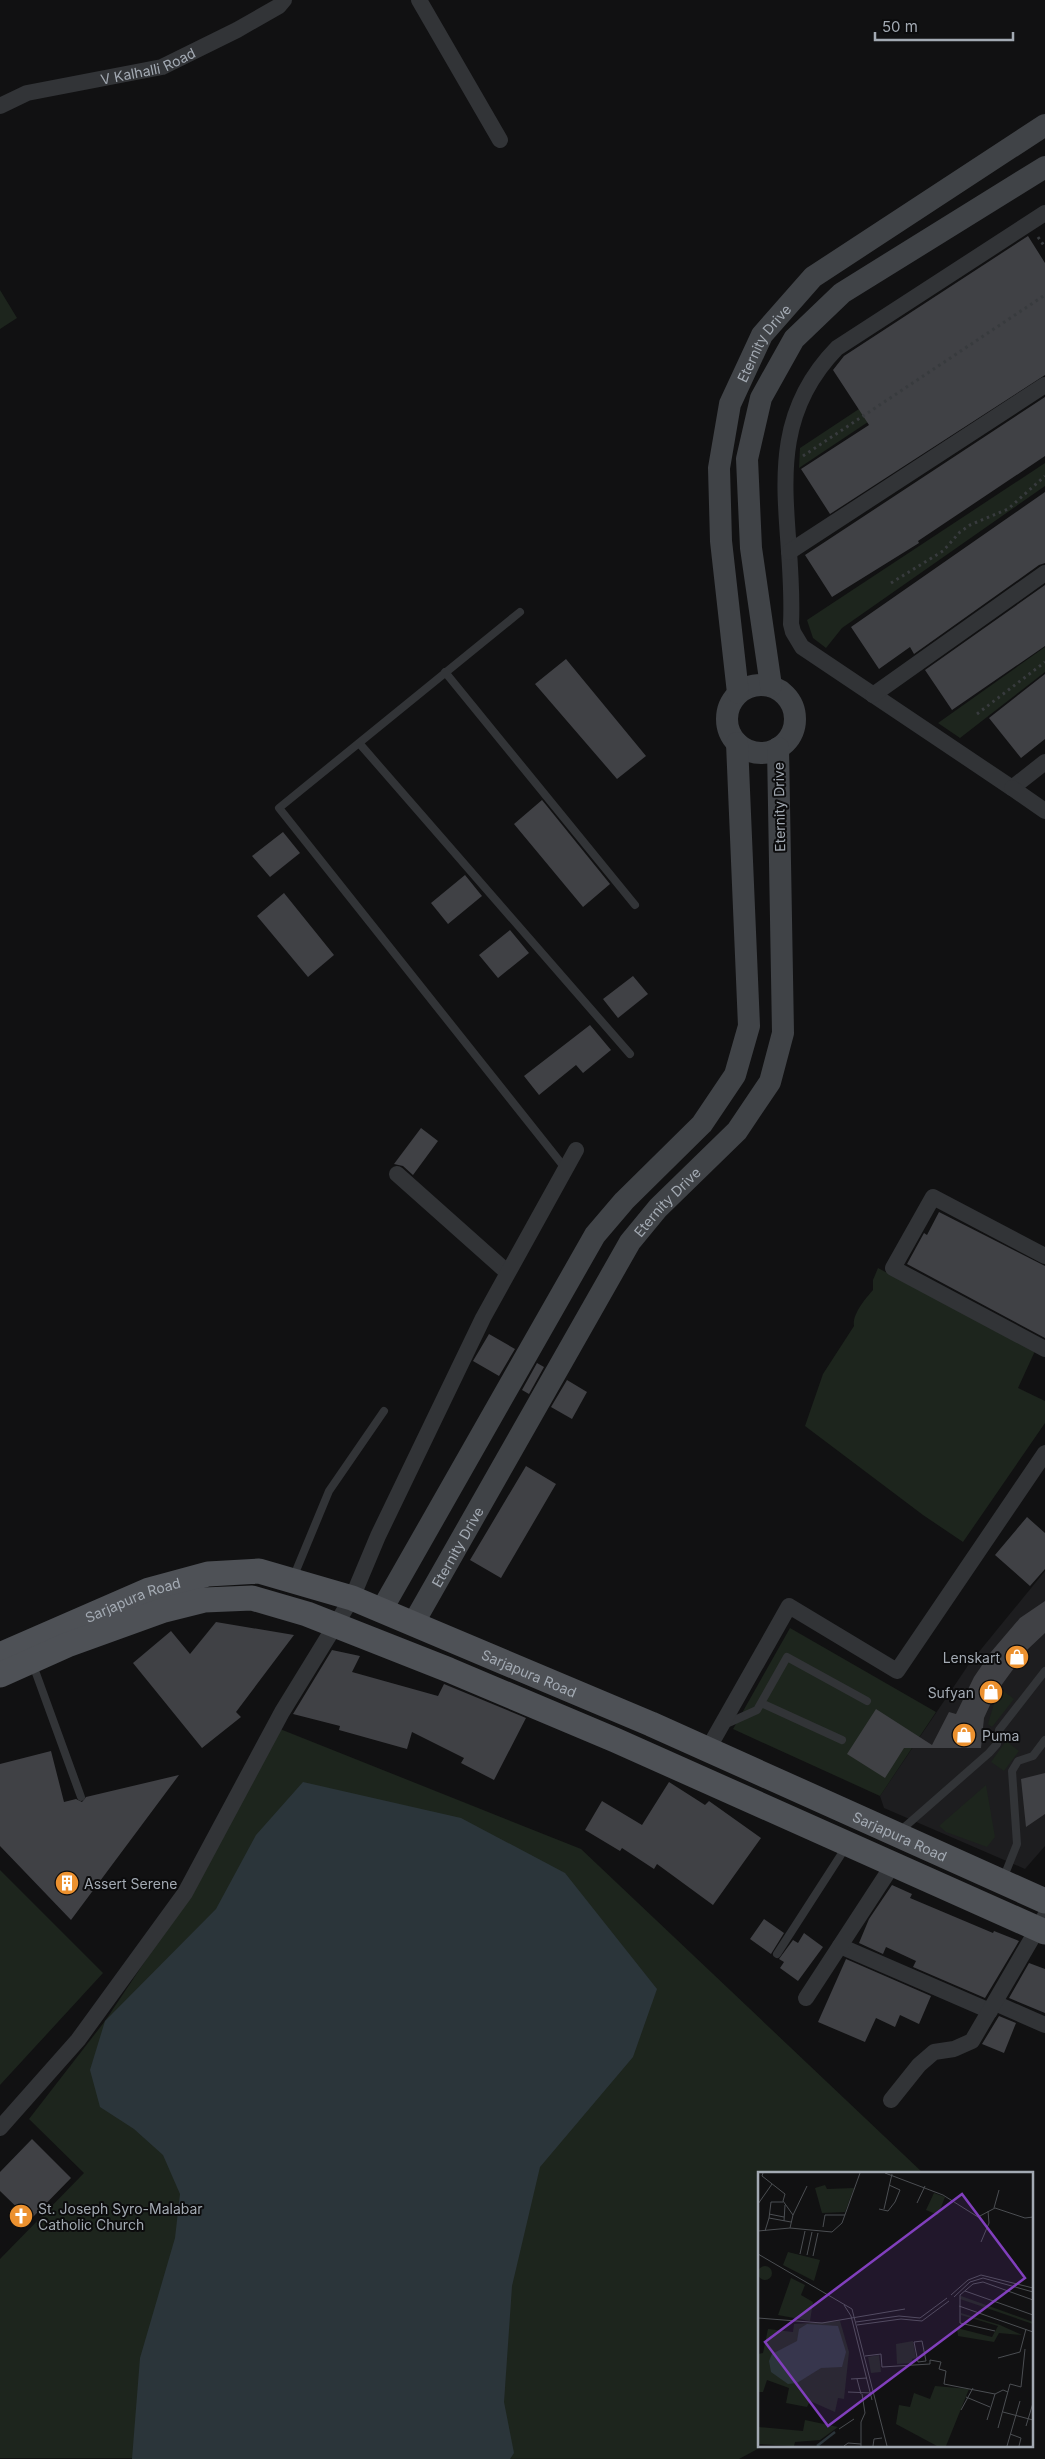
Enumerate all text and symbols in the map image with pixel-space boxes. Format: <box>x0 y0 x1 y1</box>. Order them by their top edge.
scale bar <box>875 10 1012 42</box>
text: 50 m <box>882 17 918 36</box>
street label: V Kalhalli Road <box>99 44 198 87</box>
street label: Eternity Drive <box>733 300 794 385</box>
street label: Eternity Drive <box>770 762 788 852</box>
street label: Eternity Drive <box>630 1163 704 1240</box>
street label: Eternity Drive <box>427 1503 486 1590</box>
street label: Sarjapura Road <box>82 1573 182 1625</box>
shop icon: Lenskart <box>1004 1644 1030 1670</box>
street label: Sarjapura Road <box>479 1645 579 1700</box>
place label: Lenskart <box>943 1649 1000 1666</box>
shop icon: Sufyan <box>978 1679 1004 1705</box>
place label: Sufyan <box>928 1684 974 1701</box>
shop icon: Puma <box>951 1722 977 1748</box>
place label: Puma <box>982 1727 1019 1744</box>
street label: Sarjapura Road <box>850 1807 950 1864</box>
building icon: Assert Serene <box>54 1870 80 1896</box>
place label: Assert Serene <box>84 1875 177 1892</box>
inset map <box>758 2172 1032 2446</box>
place label: St. Joseph Syro-Malabar Catholic Church <box>38 2200 203 2233</box>
church icon: St. Joseph Syro-Malabar Catholic Church <box>8 2203 34 2229</box>

